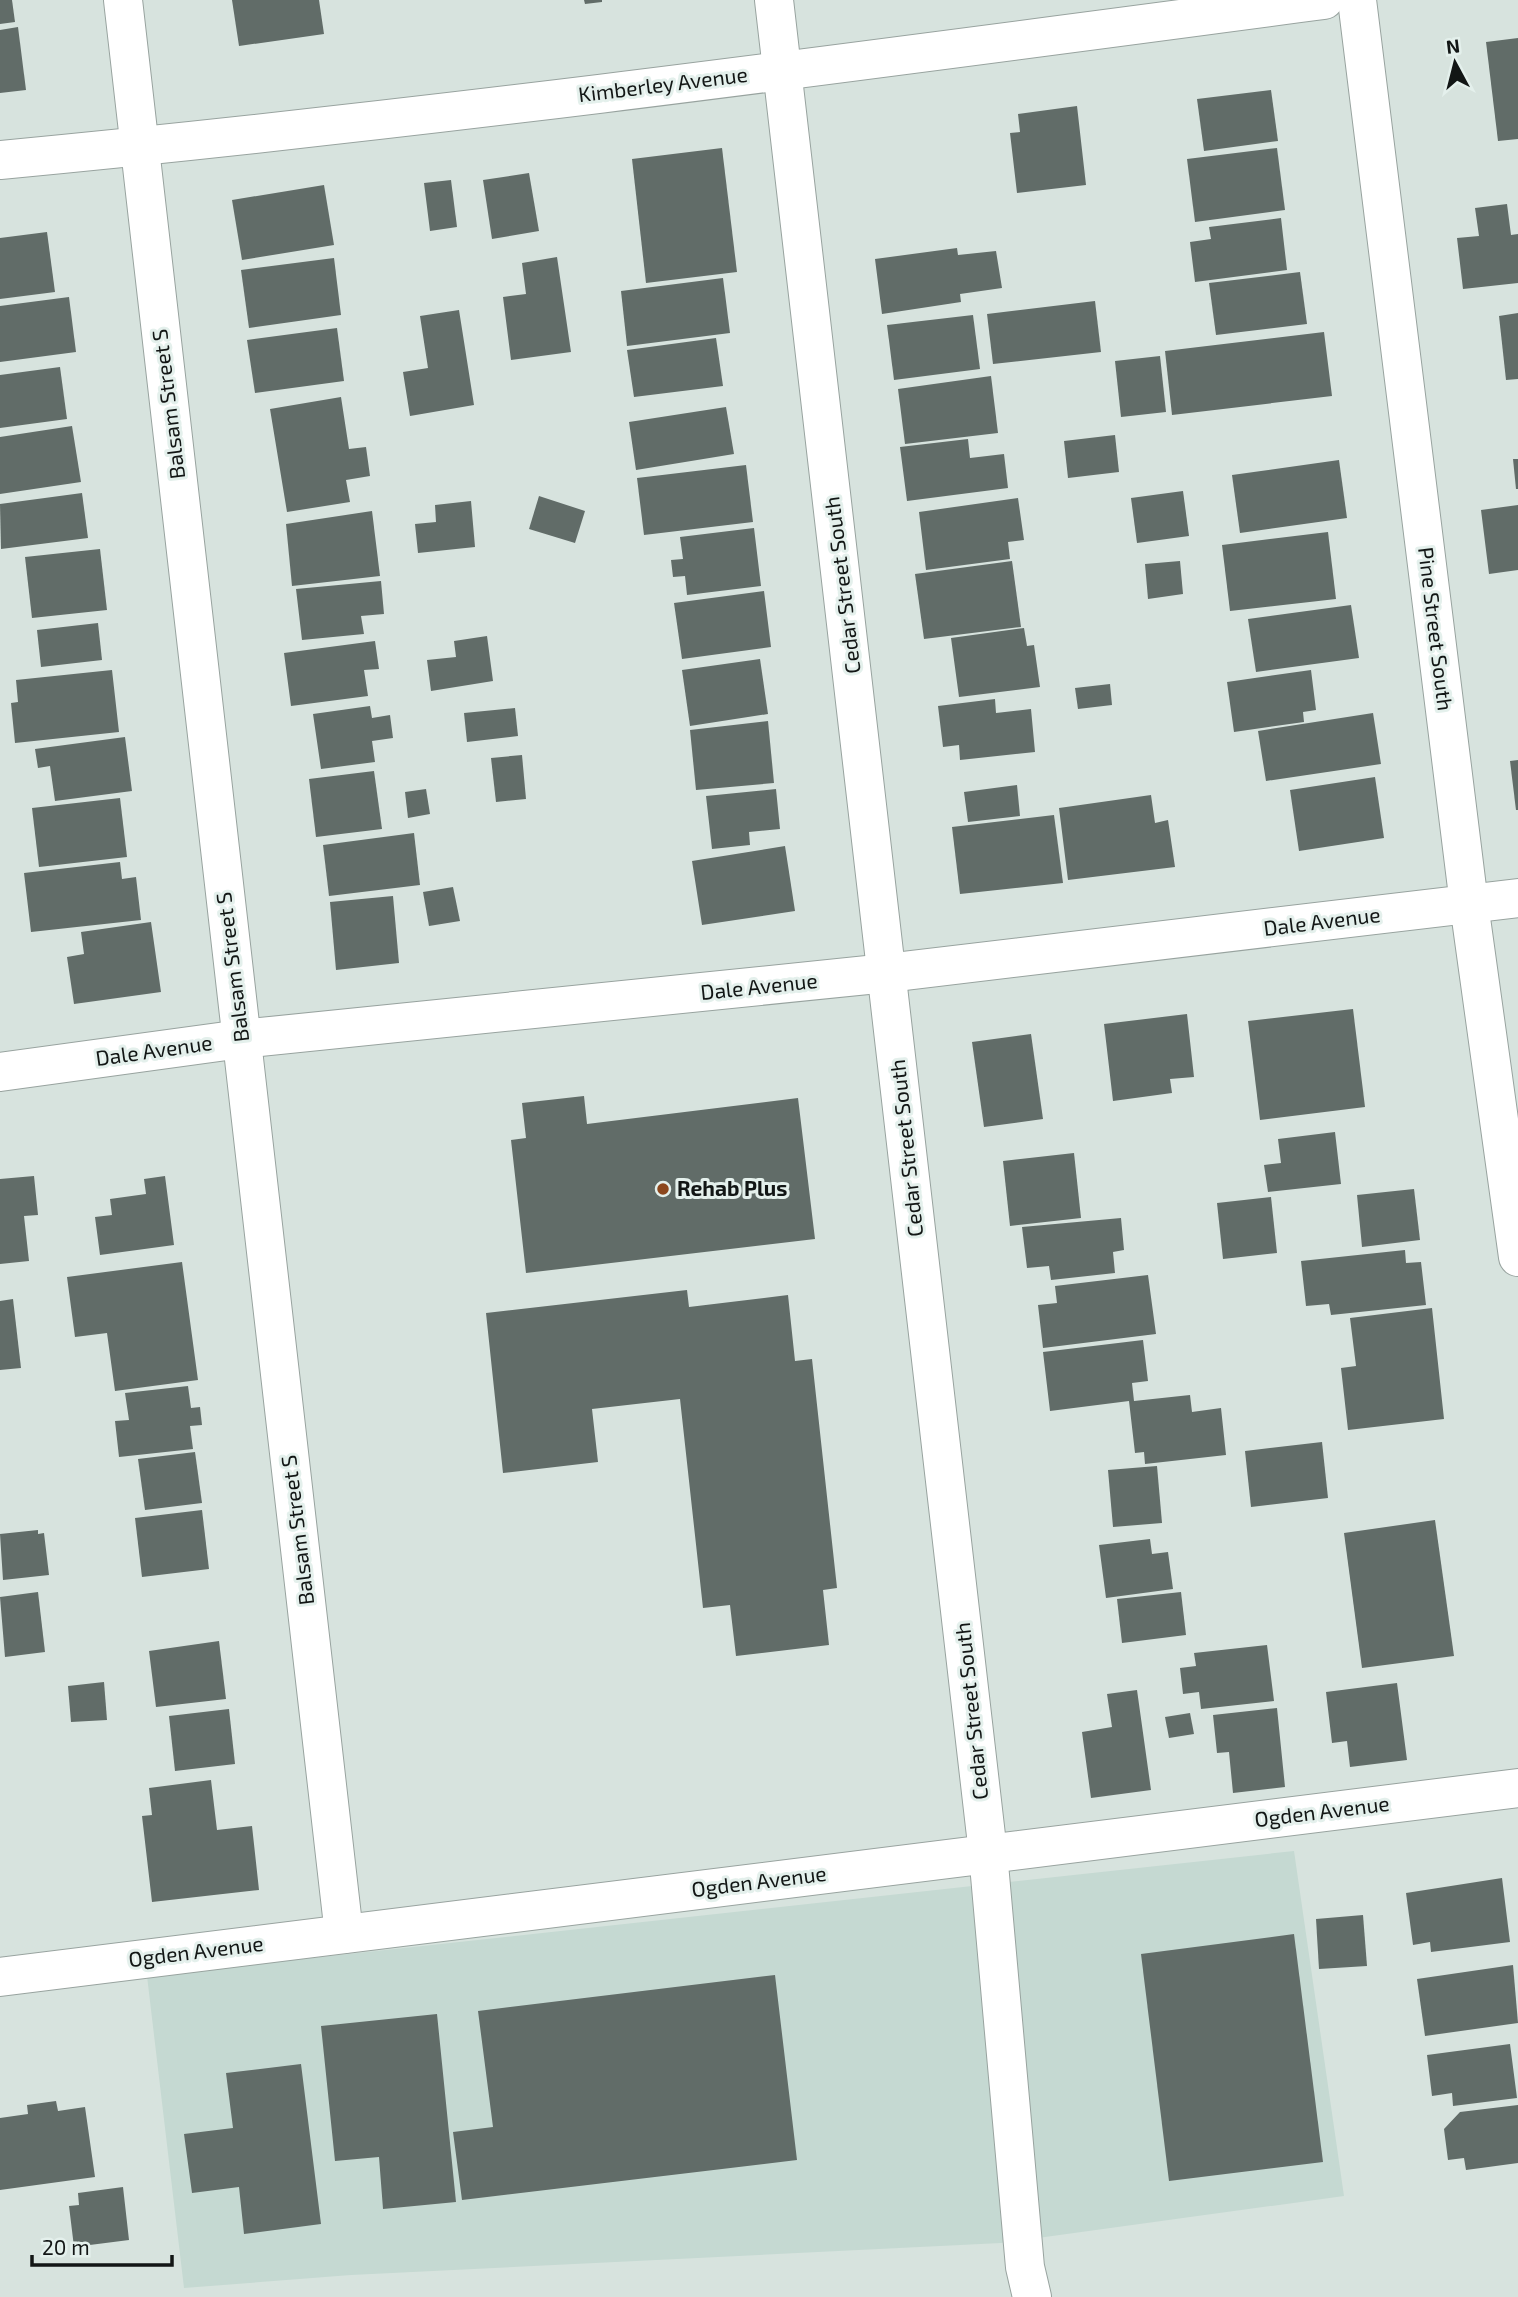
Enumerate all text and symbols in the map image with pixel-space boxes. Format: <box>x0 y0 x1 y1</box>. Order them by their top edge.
north arrow <box>1420 28 1490 98</box>
text: N <box>1445 33 1461 58</box>
street label: Kimberley Avenue <box>577 61 749 106</box>
street label: Balsam Street S <box>146 328 189 481</box>
street label: Cedar Street South <box>818 495 865 675</box>
street label: Pine Street South <box>1414 546 1459 712</box>
street label: Balsam Street S <box>210 891 253 1044</box>
street label: Dale Avenue <box>1262 901 1382 940</box>
street label: Dale Avenue <box>699 967 819 1004</box>
street label: Dale Avenue <box>94 1029 214 1070</box>
street label: Cedar Street South <box>884 1058 927 1238</box>
place label: Rehab Plus <box>677 1175 787 1200</box>
marker: Rehab Plus <box>655 1181 671 1197</box>
street label: Balsam Street S <box>275 1454 318 1607</box>
street label: Cedar Street South <box>949 1621 992 1801</box>
street label: Ogden Avenue <box>1253 1790 1391 1831</box>
street label: Ogden Avenue <box>690 1860 828 1901</box>
street label: Ogden Avenue <box>127 1930 265 1971</box>
scale bar <box>32 2224 172 2268</box>
text: 20 m <box>42 2234 90 2259</box>

